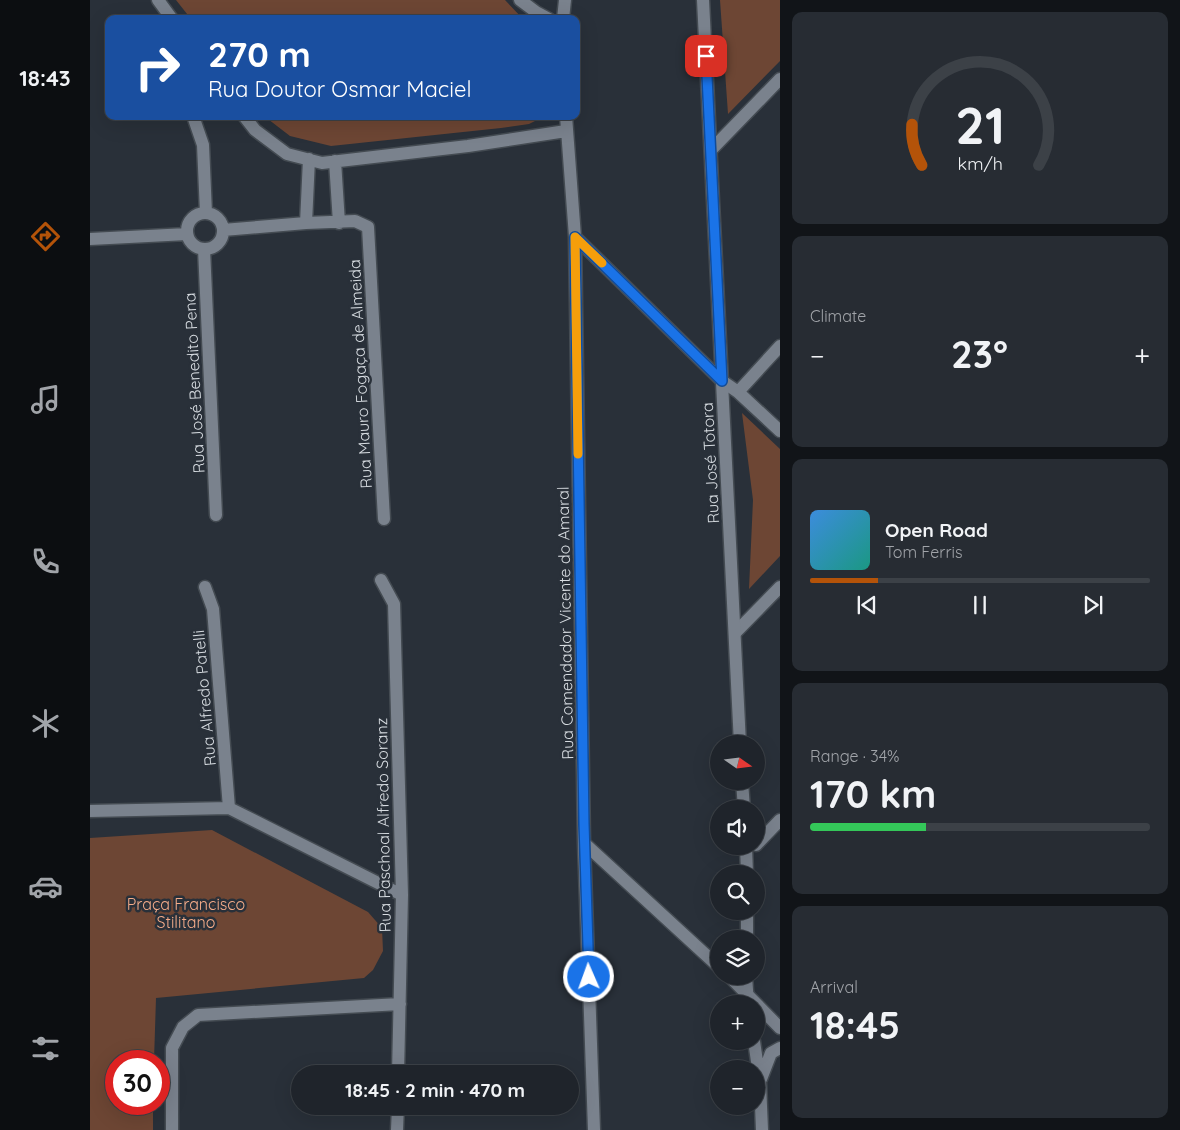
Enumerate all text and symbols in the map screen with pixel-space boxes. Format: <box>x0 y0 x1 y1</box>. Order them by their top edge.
text: 270 m <box>208 32 311 76</box>
icon: right <box>125 35 190 100</box>
pin <box>685 35 727 77</box>
icon: arrive <box>692 42 720 70</box>
text: 18:43 <box>19 64 71 92</box>
text: Rua Doutor Osmar Maciel <box>208 75 471 103</box>
text: 21 <box>955 92 1005 157</box>
text: km/h <box>957 152 1003 174</box>
icon: directions <box>28 219 63 254</box>
street label: Rua Mauro Fogaça de Almeida <box>344 259 376 489</box>
street label: Rua José Benedito Pena <box>179 292 209 474</box>
text: Climate <box>810 306 866 326</box>
text: 23° <box>951 330 1008 378</box>
text: − <box>810 338 825 373</box>
text: + <box>1134 338 1150 373</box>
icon: music <box>28 382 63 417</box>
street label: Rua José Totora <box>697 402 723 524</box>
street label: Rua Comendador Vicente do Amaral <box>553 486 577 760</box>
text: Open Road <box>885 518 988 542</box>
text: Tom Ferris <box>885 542 962 562</box>
icon: phone <box>28 544 63 579</box>
icon: previous <box>853 591 881 619</box>
icon: pause <box>966 591 994 619</box>
icon: next <box>1079 591 1107 619</box>
street label: Rua Alfredo Patelli <box>188 629 220 767</box>
icon: climate <box>28 706 63 741</box>
street label: Rua Paschoal Alfredo Soranz <box>371 717 395 933</box>
north arrow <box>710 735 765 790</box>
map controls <box>710 735 765 1115</box>
text: Range · 34% <box>810 746 900 766</box>
text: 170 km <box>810 770 936 818</box>
button: sound <box>710 800 765 855</box>
button: search <box>710 865 765 920</box>
icon: car <box>28 869 63 904</box>
park label: Praça Francisco Stilitano <box>127 894 245 932</box>
button: layers <box>710 930 765 985</box>
position arrow <box>562 950 614 1002</box>
text: Arrival <box>810 977 858 997</box>
button: + <box>710 995 765 1050</box>
text: 18:45 <box>810 1001 900 1049</box>
icon: filters <box>28 1031 63 1066</box>
speed limit sign: 30 <box>105 1050 170 1115</box>
button: − <box>710 1060 765 1115</box>
text: 18:45 · 2 min · 470 m <box>345 1078 525 1102</box>

